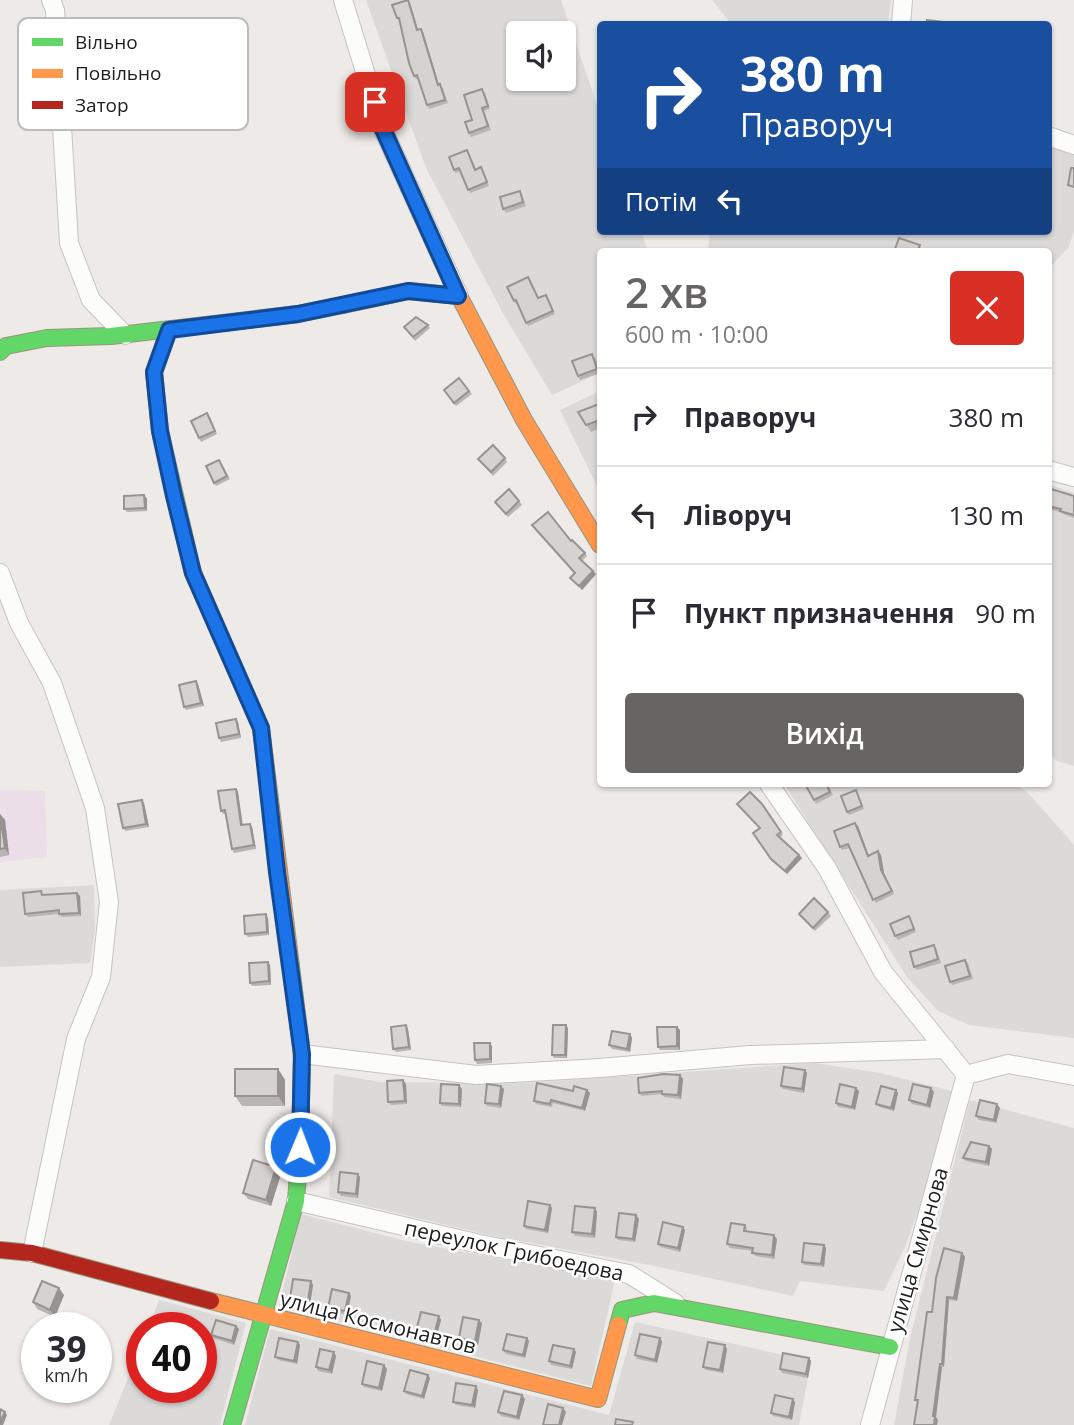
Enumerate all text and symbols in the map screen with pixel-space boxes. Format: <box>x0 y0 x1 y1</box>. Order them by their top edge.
legend <box>18 18 248 130</box>
map controls <box>506 21 576 91</box>
button: sound <box>506 21 576 91</box>
text: Вільно <box>75 29 138 55</box>
text: 380 m <box>740 40 885 106</box>
icon: right <box>625 49 716 140</box>
text: Повільно <box>75 60 162 86</box>
pin <box>345 72 405 132</box>
icon: arrive <box>356 83 394 121</box>
text: Затор <box>75 92 129 118</box>
text: Праворуч <box>740 103 893 146</box>
icon: left <box>711 182 749 220</box>
text: Потім <box>625 183 697 219</box>
text: 2 хв <box>625 263 708 320</box>
button: close <box>950 271 1024 345</box>
text: 600 m · 10:00 <box>625 318 768 350</box>
icon: right <box>625 398 663 436</box>
text: Праворуч <box>684 399 816 435</box>
text: 380 m <box>949 399 1024 435</box>
icon: left <box>625 496 663 534</box>
text: Ліворуч <box>684 497 792 533</box>
text: 130 m <box>949 497 1024 533</box>
icon: arrive <box>625 594 663 632</box>
text: Пункт призначення <box>684 595 954 631</box>
text: 90 m <box>975 595 1036 631</box>
button: Вихід <box>625 693 1024 773</box>
position arrow <box>263 1110 337 1184</box>
street label: улица Смирнова <box>880 1164 954 1336</box>
street label: переулок Грибоедова <box>402 1213 626 1287</box>
street label: улица Космонавтов <box>277 1284 479 1360</box>
speed limit sign: 40 <box>126 1312 217 1403</box>
text: 39 <box>46 1325 87 1372</box>
text: km/h <box>45 1363 88 1387</box>

